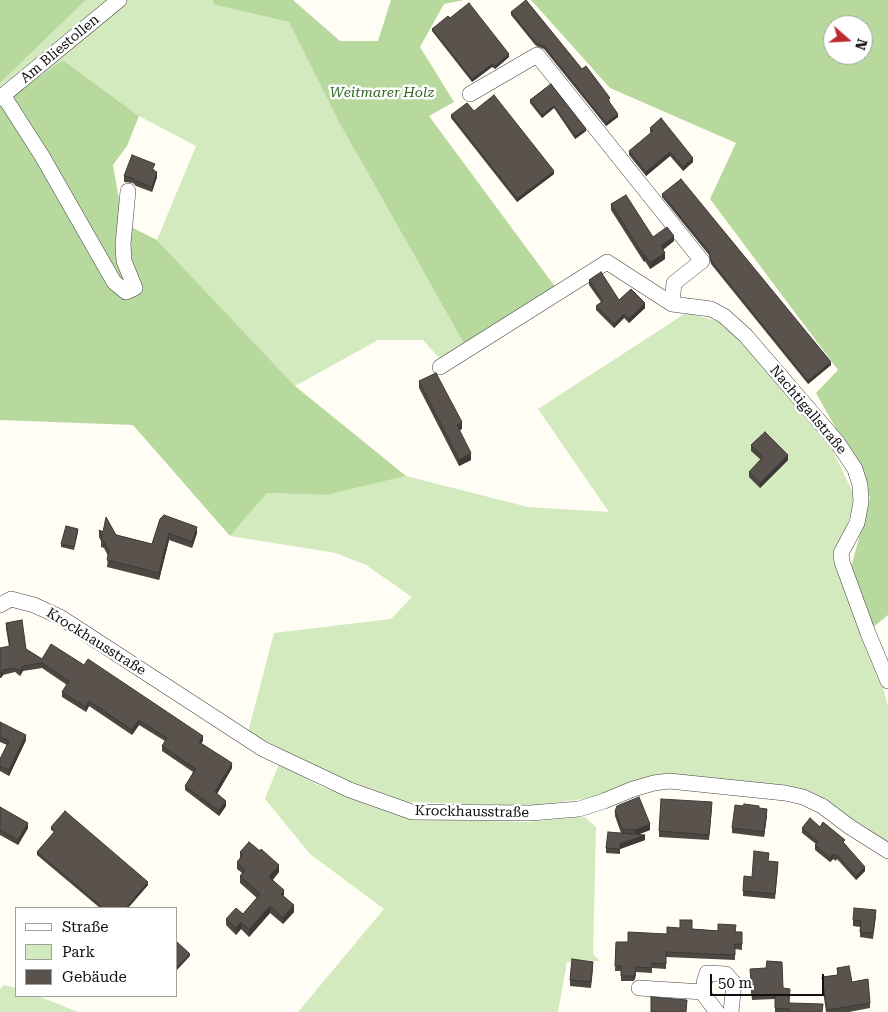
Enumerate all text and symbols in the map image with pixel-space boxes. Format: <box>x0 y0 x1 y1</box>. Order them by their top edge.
street label: Am Bliestollen <box>17 11 103 87</box>
north arrow <box>823 15 873 65</box>
text: N <box>852 37 871 52</box>
park label: Weitmarer Holz <box>330 85 434 101</box>
street label: Nachtigallstraße <box>766 362 850 458</box>
street label: Krockhausstraße <box>43 605 149 679</box>
street label: Krockhausstraße <box>415 803 529 821</box>
legend <box>15 907 178 997</box>
text: Straße <box>62 918 109 936</box>
text: Park <box>62 943 95 961</box>
scale bar <box>713 964 827 996</box>
text: Gebäude <box>62 968 127 986</box>
text: 50 m <box>718 974 752 992</box>

